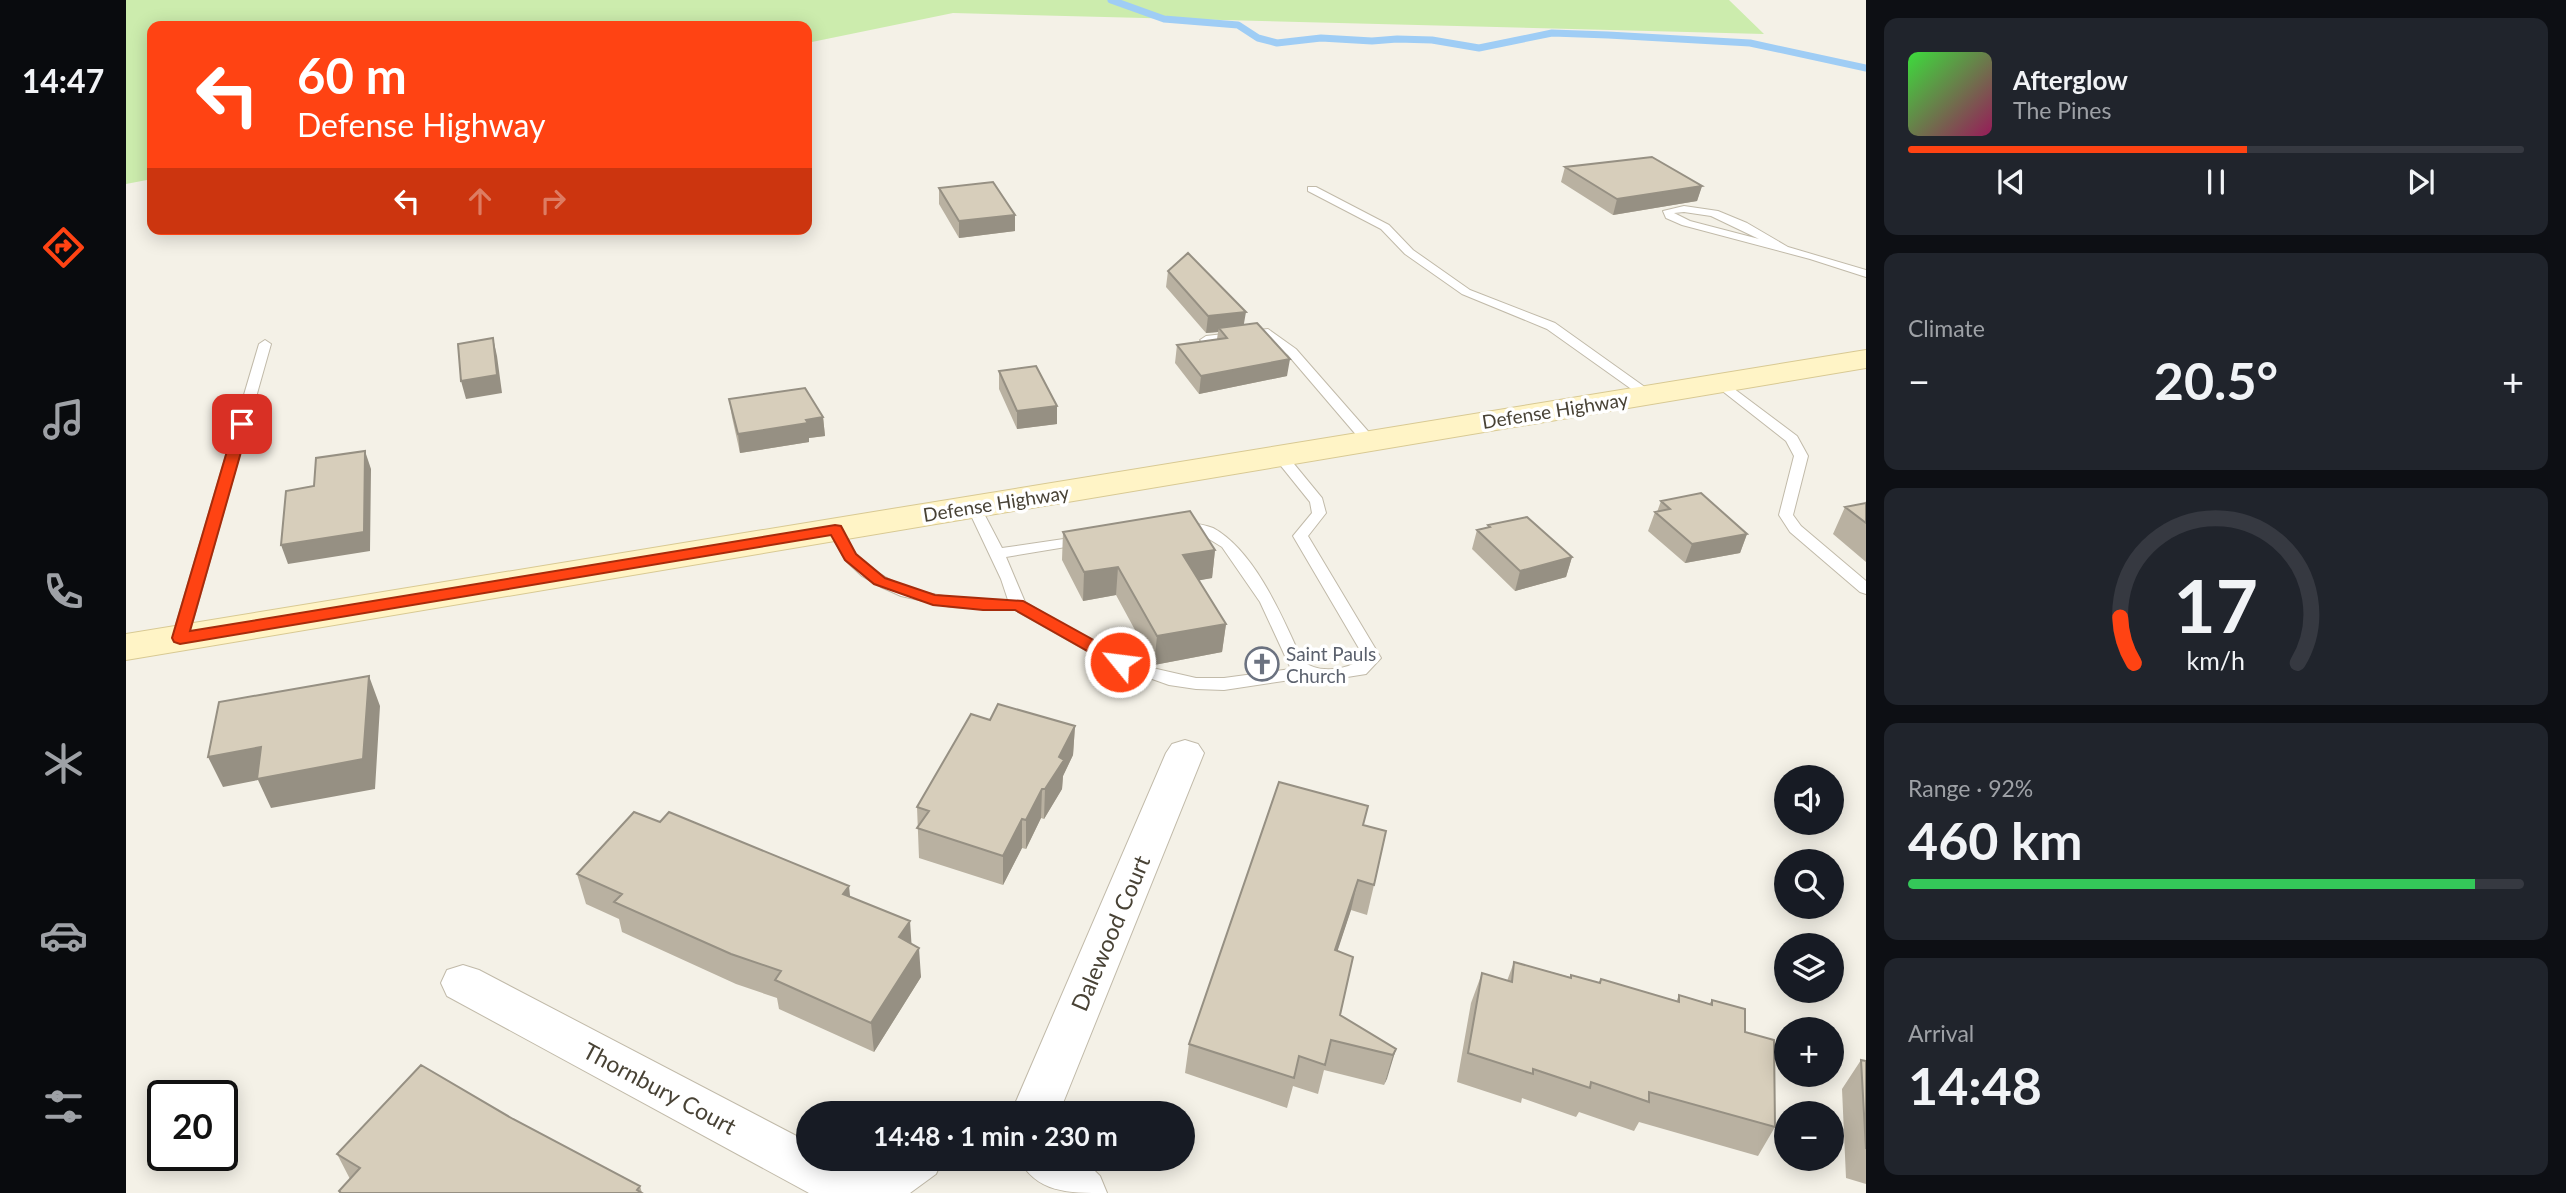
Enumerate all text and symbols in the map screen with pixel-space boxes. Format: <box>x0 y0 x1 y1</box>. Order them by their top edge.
text: 60 m <box>297 46 407 104</box>
icon: left <box>182 49 273 140</box>
text: 14:47 <box>22 61 104 100</box>
text: Afterglow <box>2013 64 2128 96</box>
text: The Pines <box>2013 96 2111 124</box>
text: Defense Highway <box>297 105 545 144</box>
icon: previous <box>1992 163 2030 201</box>
icon: pause <box>2197 163 2235 201</box>
icon: next <box>2402 163 2440 201</box>
icon: left <box>388 182 426 220</box>
icon: ahead <box>461 182 499 220</box>
icon: right <box>534 182 572 220</box>
icon: directions <box>39 223 88 272</box>
text: Climate <box>1908 314 1985 342</box>
text: 20.5° <box>2154 349 2278 411</box>
text: − <box>1908 358 1930 404</box>
text: + <box>2502 358 2524 404</box>
street label: Defense Highway <box>1480 387 1630 433</box>
pin <box>212 394 272 454</box>
icon: music <box>39 395 88 444</box>
icon: arrive <box>223 405 261 443</box>
street label: Defense Highway <box>921 480 1071 526</box>
text: 17 <box>2174 561 2258 649</box>
icon: phone <box>39 567 88 616</box>
position arrow <box>1083 625 1157 699</box>
place label: Saint Pauls Church <box>1286 642 1376 687</box>
text: km/h <box>2187 644 2245 674</box>
church icon: Saint Pauls Church <box>1243 645 1281 683</box>
icon: climate <box>39 739 88 788</box>
map controls <box>1774 765 1844 1171</box>
button: sound <box>1774 765 1844 835</box>
text: Range · 92% <box>1908 774 2033 802</box>
text: 460 km <box>1908 809 2082 871</box>
button: search <box>1774 849 1844 919</box>
street label: Dalewood Court <box>1065 850 1156 1015</box>
icon: car <box>39 911 88 960</box>
button: layers <box>1774 933 1844 1003</box>
button: + <box>1774 1017 1844 1087</box>
text: Arrival <box>1908 1019 1974 1047</box>
street label: Thornbury Court <box>579 1036 742 1140</box>
text: 14:48 <box>1908 1054 2042 1116</box>
speed limit sign: 20 <box>147 1080 238 1171</box>
icon: filters <box>39 1082 88 1131</box>
button: − <box>1774 1101 1844 1171</box>
text: 14:48 · 1 min · 230 m <box>873 1120 1118 1152</box>

